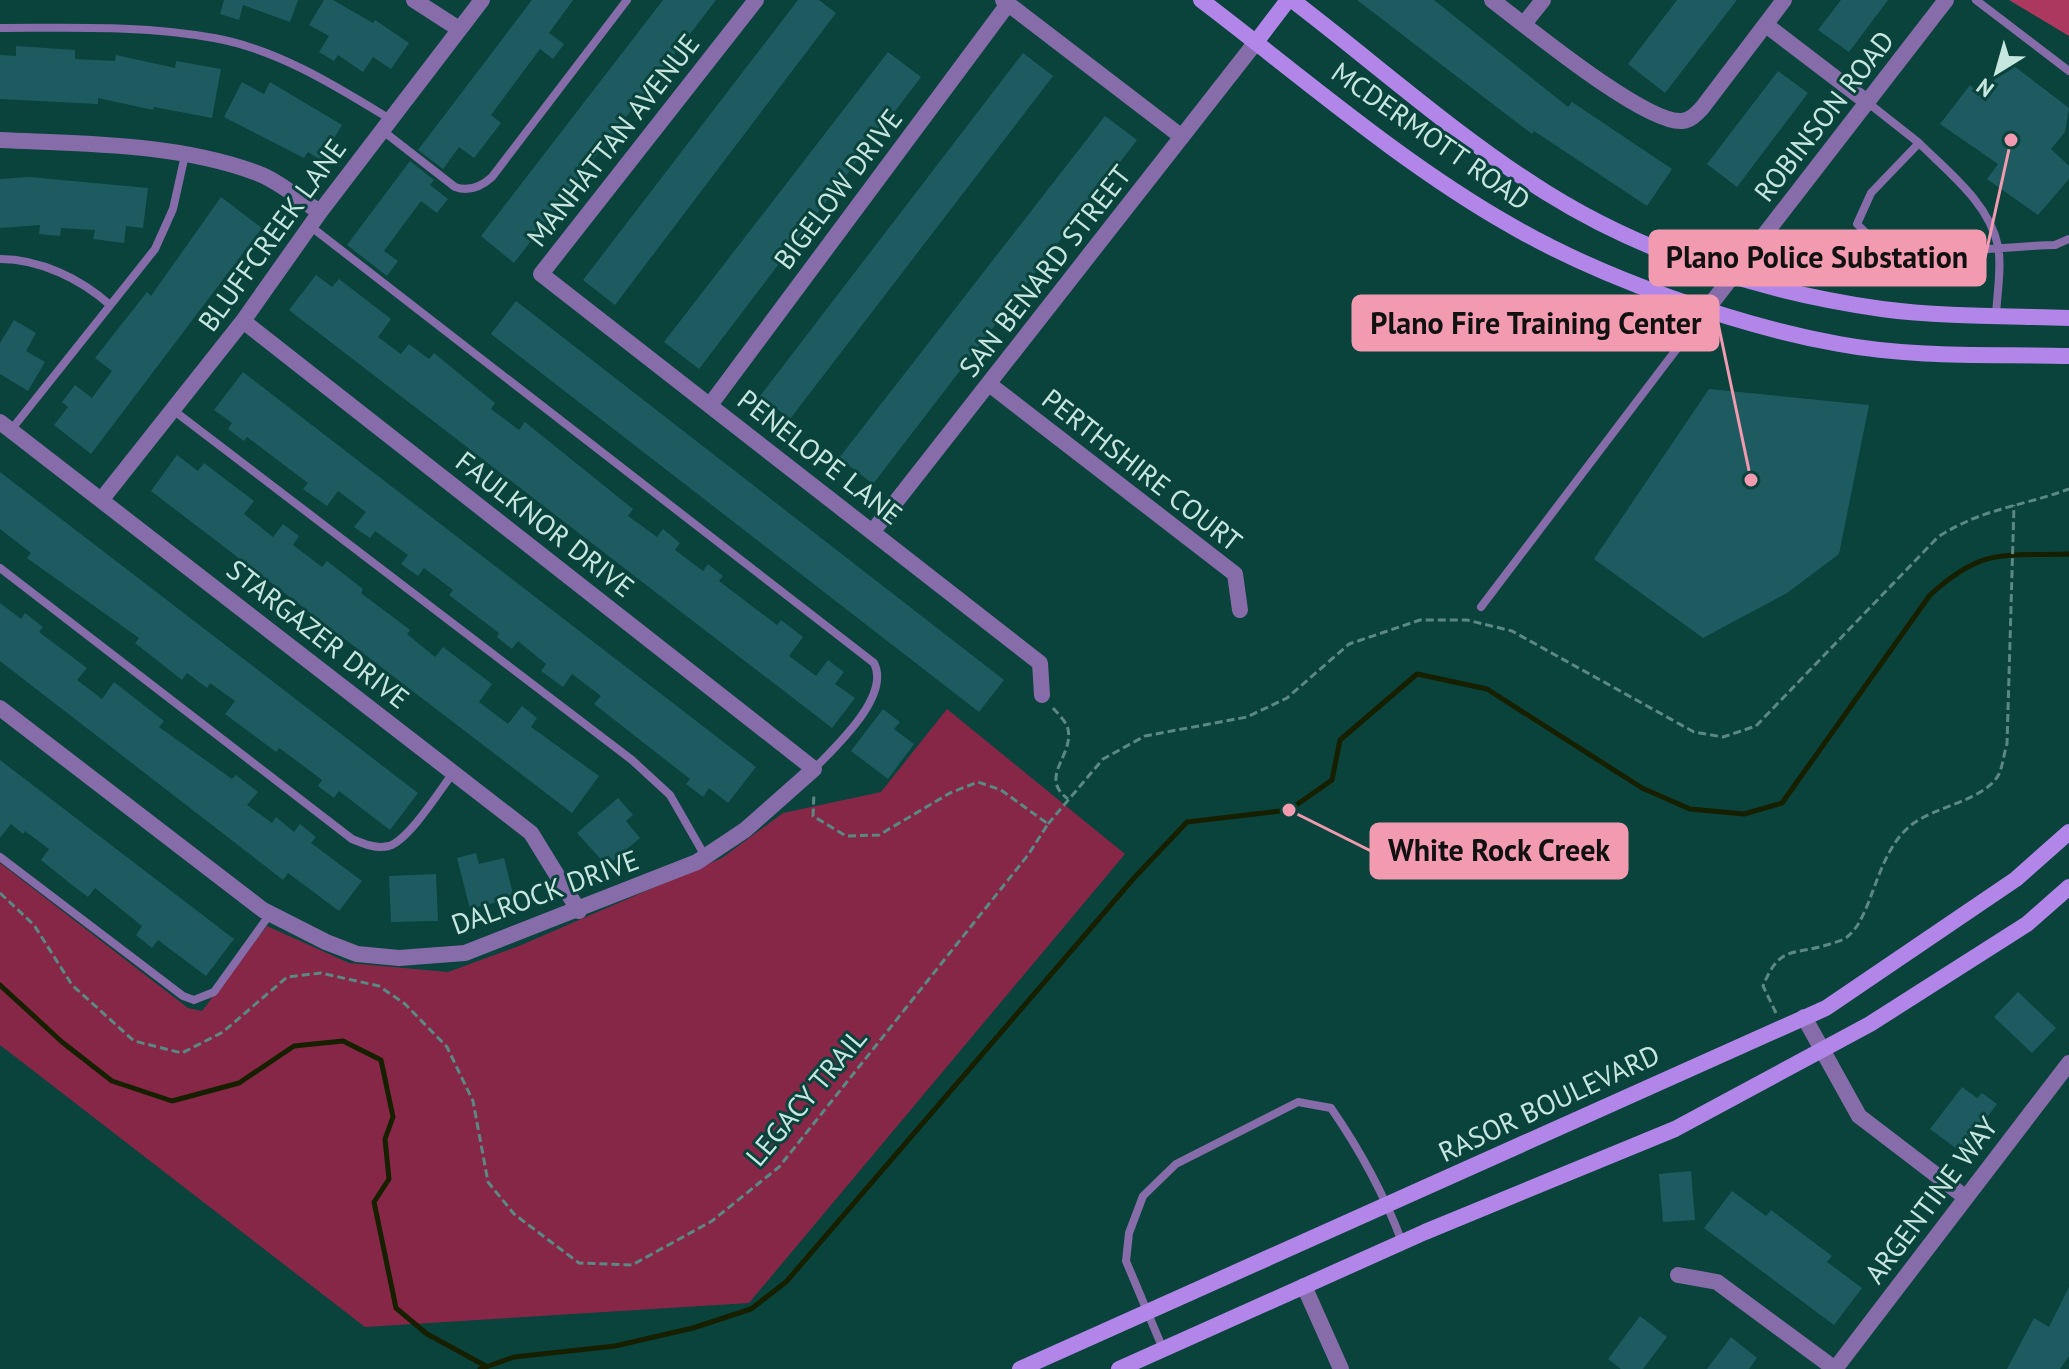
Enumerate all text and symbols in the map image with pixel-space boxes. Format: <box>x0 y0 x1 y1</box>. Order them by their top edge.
street label: ROBINSON ROAD <box>1745 23 1902 209</box>
street label: MANHATTAN AVENUE <box>518 26 707 254</box>
north arrow <box>1957 32 2037 112</box>
street label: MCDERMOTT ROAD <box>1325 53 1538 218</box>
text: N <box>1971 72 1999 104</box>
street label: BIGELOW DRIVE <box>765 101 910 276</box>
street label: BLUFFCREEK LANE <box>189 131 354 338</box>
street label: SAN BENARD STREET <box>950 157 1139 384</box>
callout: Plano Police Substation <box>1650 231 1985 285</box>
text: Plano Police Substation <box>1666 237 1968 276</box>
callout: Plano Fire Training Center <box>1353 296 1718 350</box>
text: Plano Fire Training Center <box>1370 303 1702 342</box>
street label: PERTHSHIRE COURT <box>1035 380 1250 560</box>
street label: PENELOPE LANE <box>730 381 910 533</box>
street label: FAULKNOR DRIVE <box>448 442 642 605</box>
street label: STARGAZER DRIVE <box>219 551 417 716</box>
callout: White Rock Creek <box>1371 824 1627 878</box>
text: White Rock Creek <box>1388 830 1610 869</box>
street label: DALROCK DRIVE <box>446 840 644 943</box>
street label: LEGACY TRAIL <box>737 1020 874 1173</box>
street label: RASOR BOULEVARD <box>1432 1035 1665 1170</box>
street label: ARGENTINE WAY <box>1856 1108 2006 1291</box>

